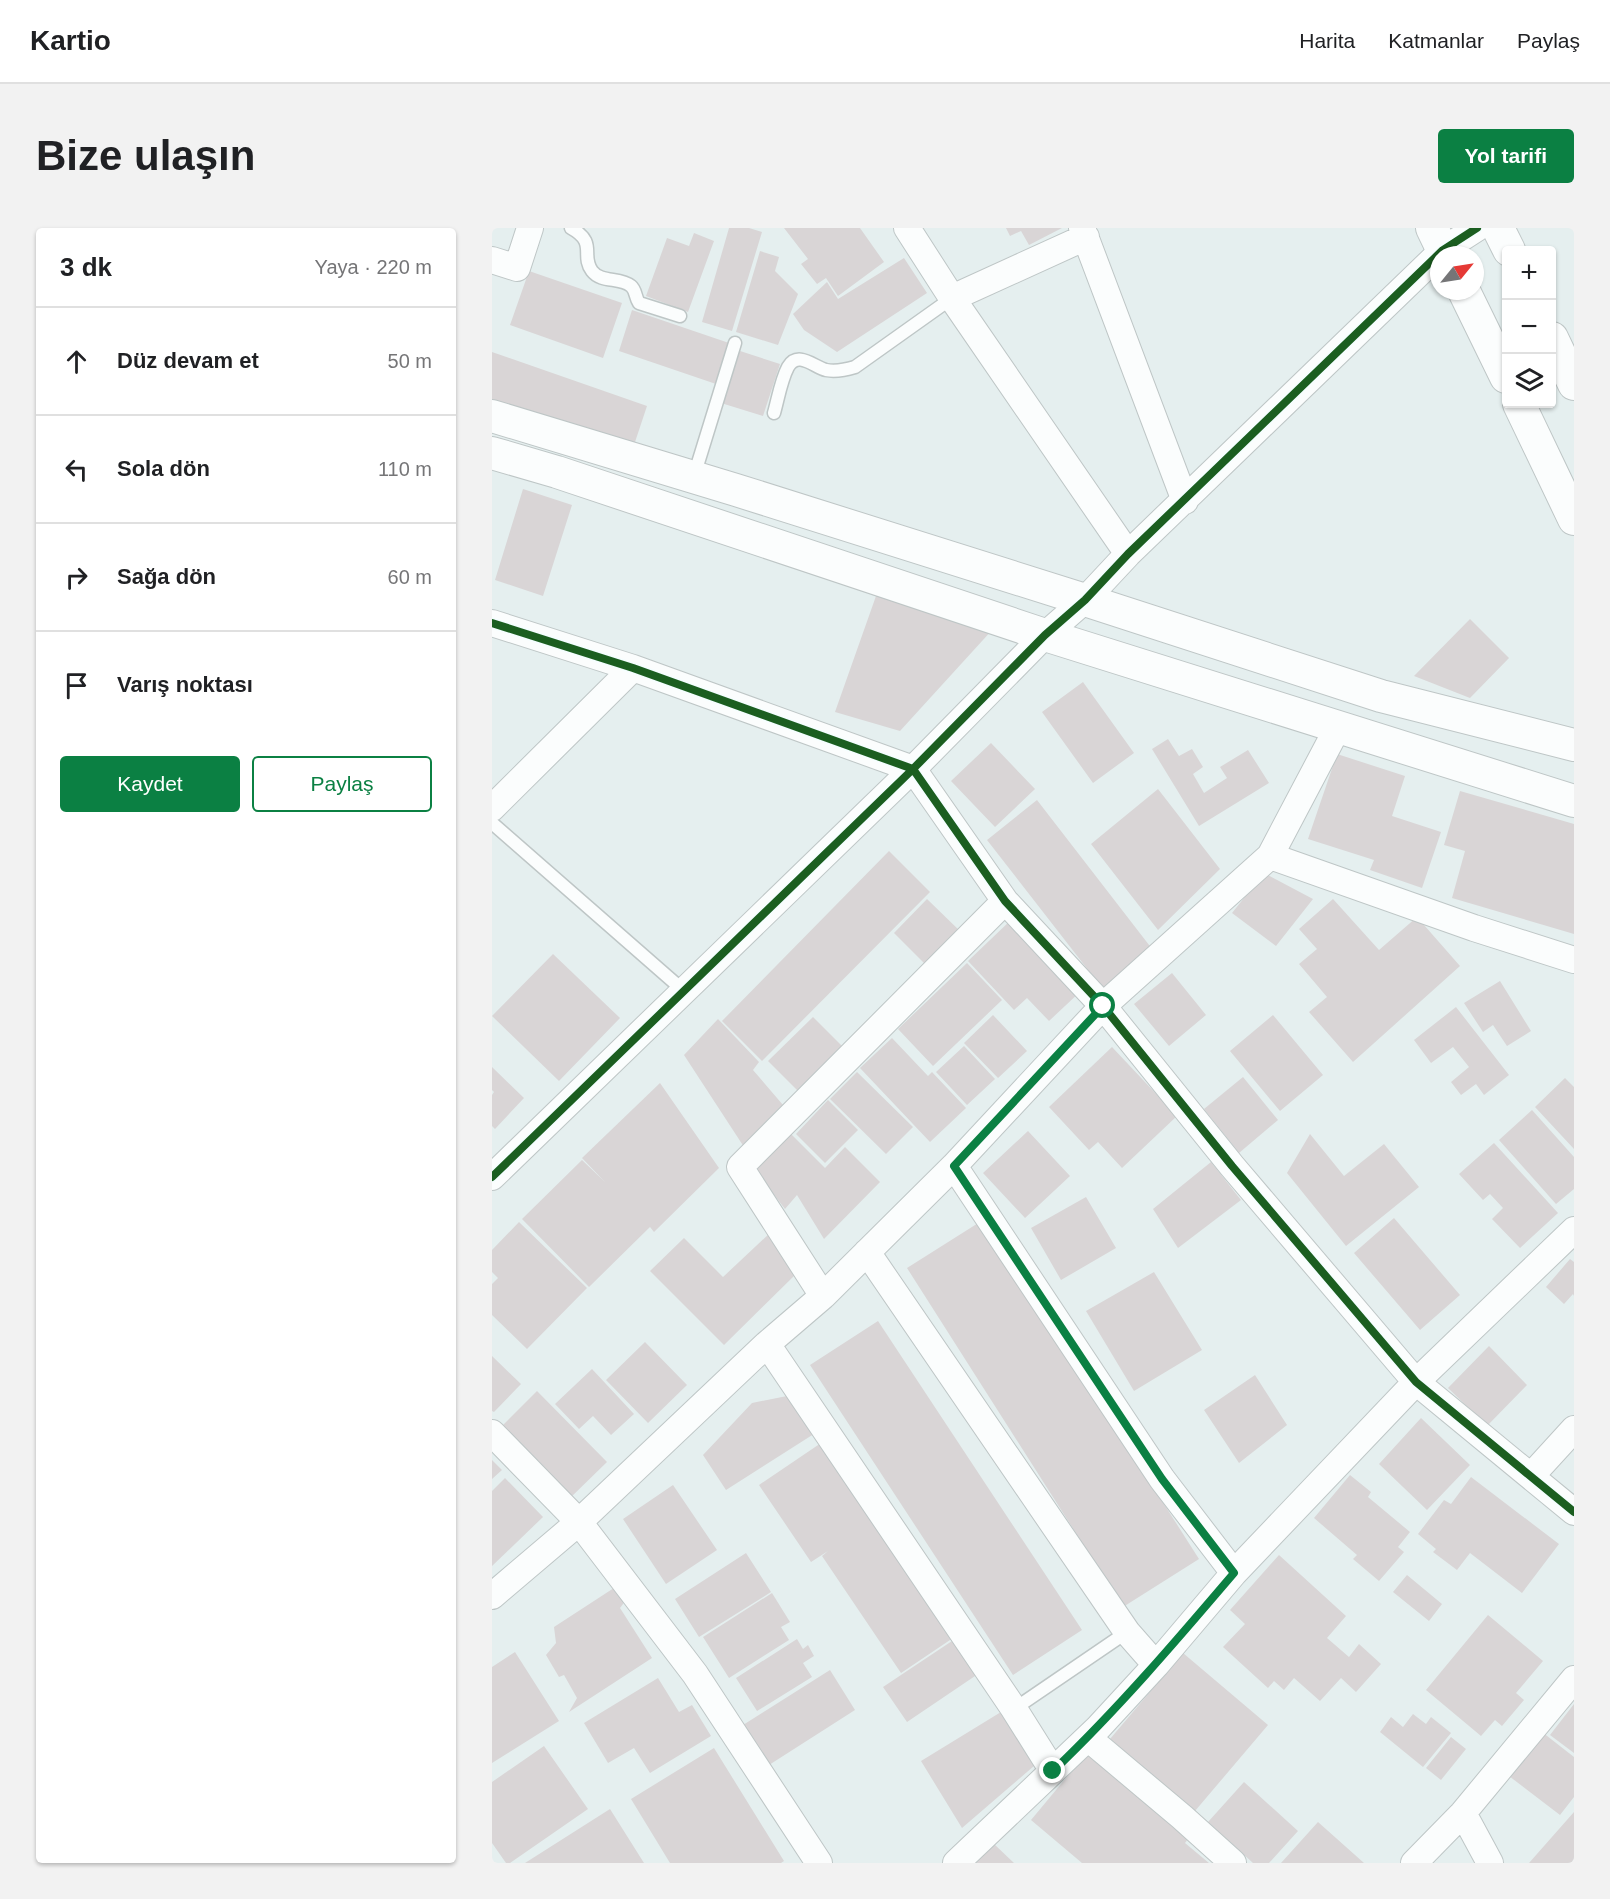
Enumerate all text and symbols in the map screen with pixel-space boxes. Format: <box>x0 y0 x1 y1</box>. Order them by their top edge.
text: Kartio <box>30 25 111 56</box>
text: Harita <box>1299 29 1355 52</box>
text: Katmanlar <box>1388 29 1484 52</box>
text: Paylaş <box>1517 29 1580 52</box>
button: Yol tarifi <box>1438 129 1574 183</box>
text: Bize ulaşın <box>36 132 255 179</box>
north arrow <box>1430 246 1484 300</box>
map controls <box>1502 246 1556 408</box>
button: + <box>1502 246 1556 300</box>
text: 3 dk <box>60 252 112 282</box>
text: Yaya · 220 m <box>315 256 432 278</box>
button: − <box>1502 300 1556 354</box>
icon: ahead <box>60 345 93 378</box>
text: Düz devam et <box>117 348 259 373</box>
text: 50 m <box>388 350 432 372</box>
button: layers <box>1502 354 1556 408</box>
icon: left <box>60 453 93 486</box>
text: Sola dön <box>117 456 210 481</box>
text: 110 m <box>378 458 432 480</box>
icon: right <box>60 561 93 594</box>
text: Sağa dön <box>117 564 216 589</box>
text: 60 m <box>388 566 432 588</box>
icon: arrive <box>60 669 93 702</box>
text: Varış noktası <box>117 672 253 697</box>
button: Kaydet <box>60 756 240 812</box>
button: Paylaş <box>252 756 432 812</box>
route start <box>1089 992 1115 1018</box>
route end <box>1039 1757 1065 1783</box>

